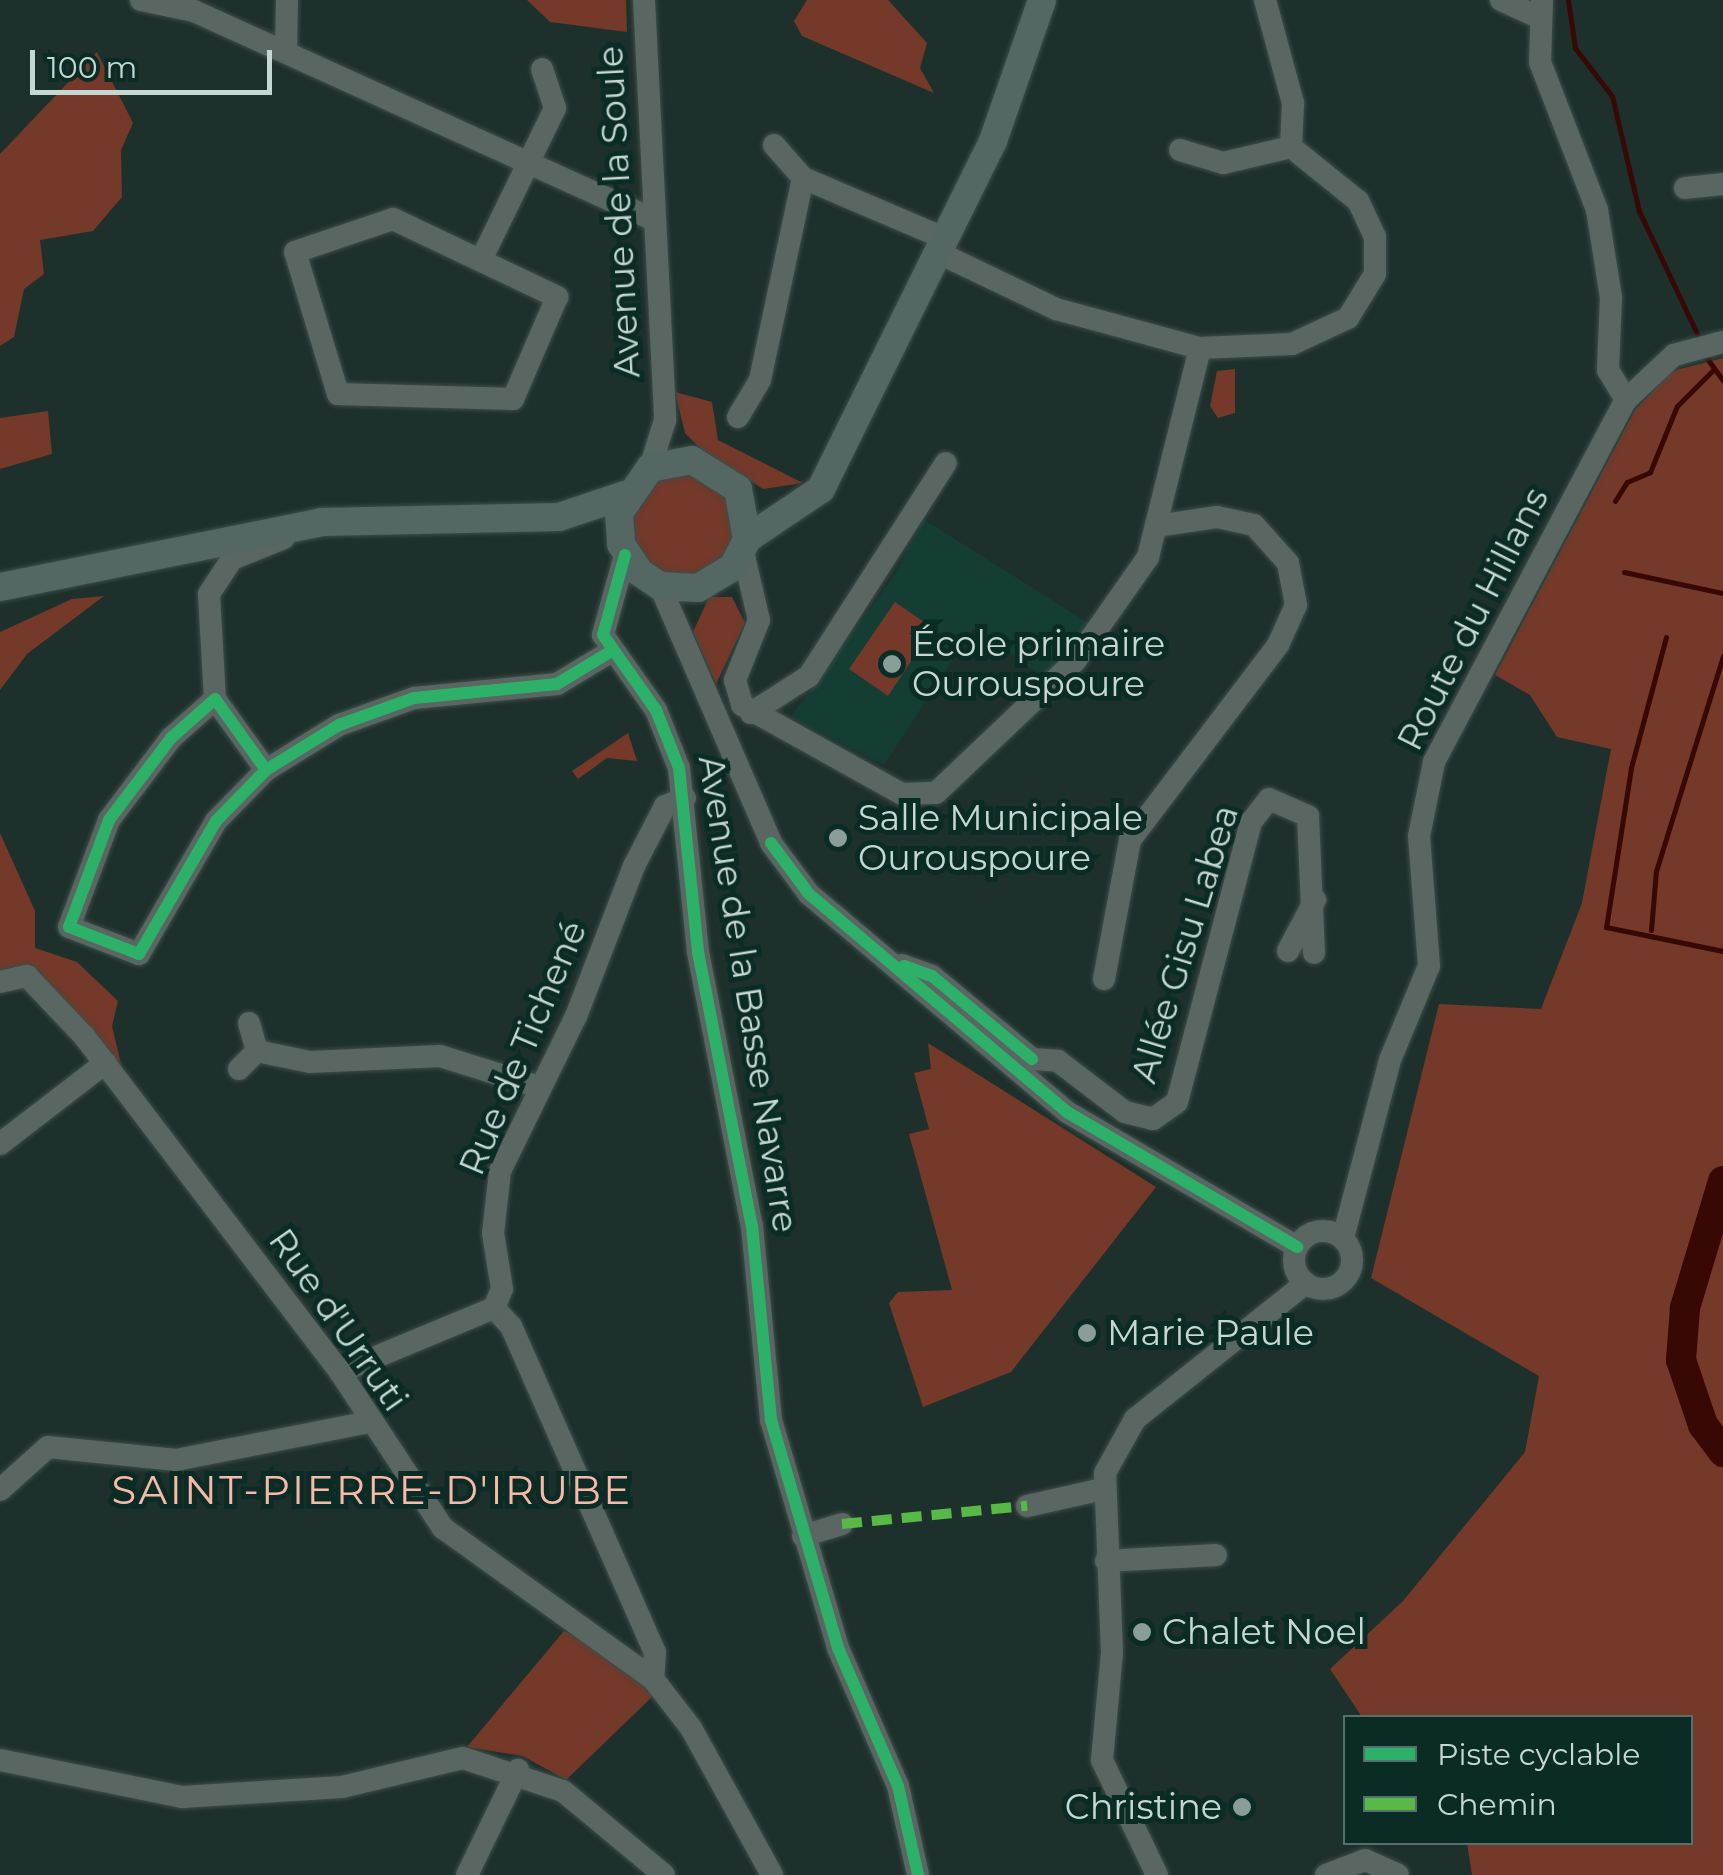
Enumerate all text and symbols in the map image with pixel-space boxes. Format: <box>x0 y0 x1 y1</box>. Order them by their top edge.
scale bar <box>35 30 278 92</box>
street label: Avenue de la Soule <box>589 45 649 379</box>
text: 100 m <box>47 49 137 86</box>
street label: Route du Hillans <box>1389 481 1557 757</box>
place label: École primaire Ourouspoure <box>912 623 1165 705</box>
marker: École primaire Ourouspoure <box>881 653 903 675</box>
street label: Avenue de la Basse Navarre <box>690 753 806 1235</box>
place label: Salle Municipale Ourouspoure <box>858 797 1143 879</box>
street label: Allée Gisu Labea <box>1123 800 1247 1088</box>
marker: Salle Municipale Ourouspoure <box>827 827 849 849</box>
street label: Rue de Tichené <box>451 915 595 1181</box>
street label: Rue d'Urruti <box>260 1221 416 1419</box>
place label: Marie Paule <box>1107 1312 1314 1354</box>
marker: Marie Paule <box>1076 1322 1098 1344</box>
district label: SAINT-PIERRE-D'IRUBE <box>111 1466 633 1514</box>
place label: Chalet Noel <box>1162 1611 1366 1653</box>
marker: Chalet Noel <box>1131 1621 1153 1643</box>
legend <box>1343 1715 1693 1845</box>
text: Piste cyclable <box>1437 1736 1640 1773</box>
place label: Christine <box>1065 1786 1222 1828</box>
text: Chemin <box>1437 1786 1557 1823</box>
marker: Christine <box>1231 1796 1253 1818</box>

